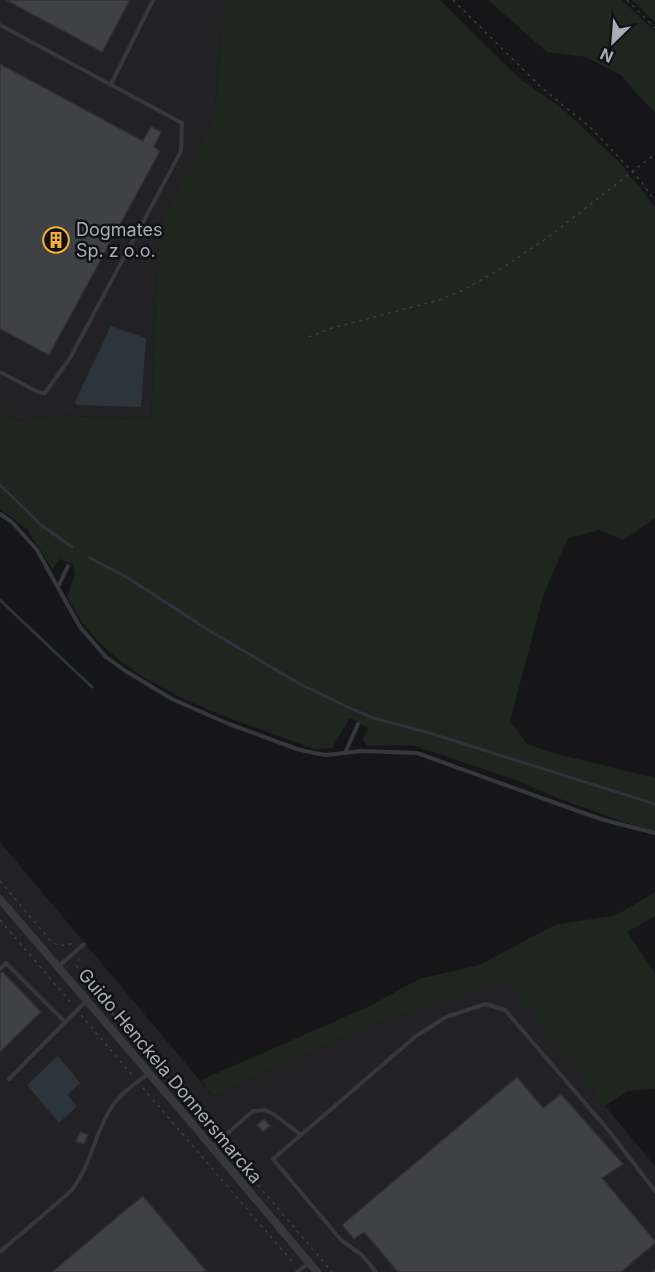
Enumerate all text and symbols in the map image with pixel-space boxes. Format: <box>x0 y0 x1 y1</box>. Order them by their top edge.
north arrow <box>583 12 643 72</box>
text: N <box>597 44 616 67</box>
place label: Dogmates Sp. z o.o. <box>76 219 162 261</box>
building icon: Dogmates Sp. z o.o. <box>41 225 71 255</box>
street label: Guido Henckela Donnersmarcka <box>74 964 267 1187</box>

